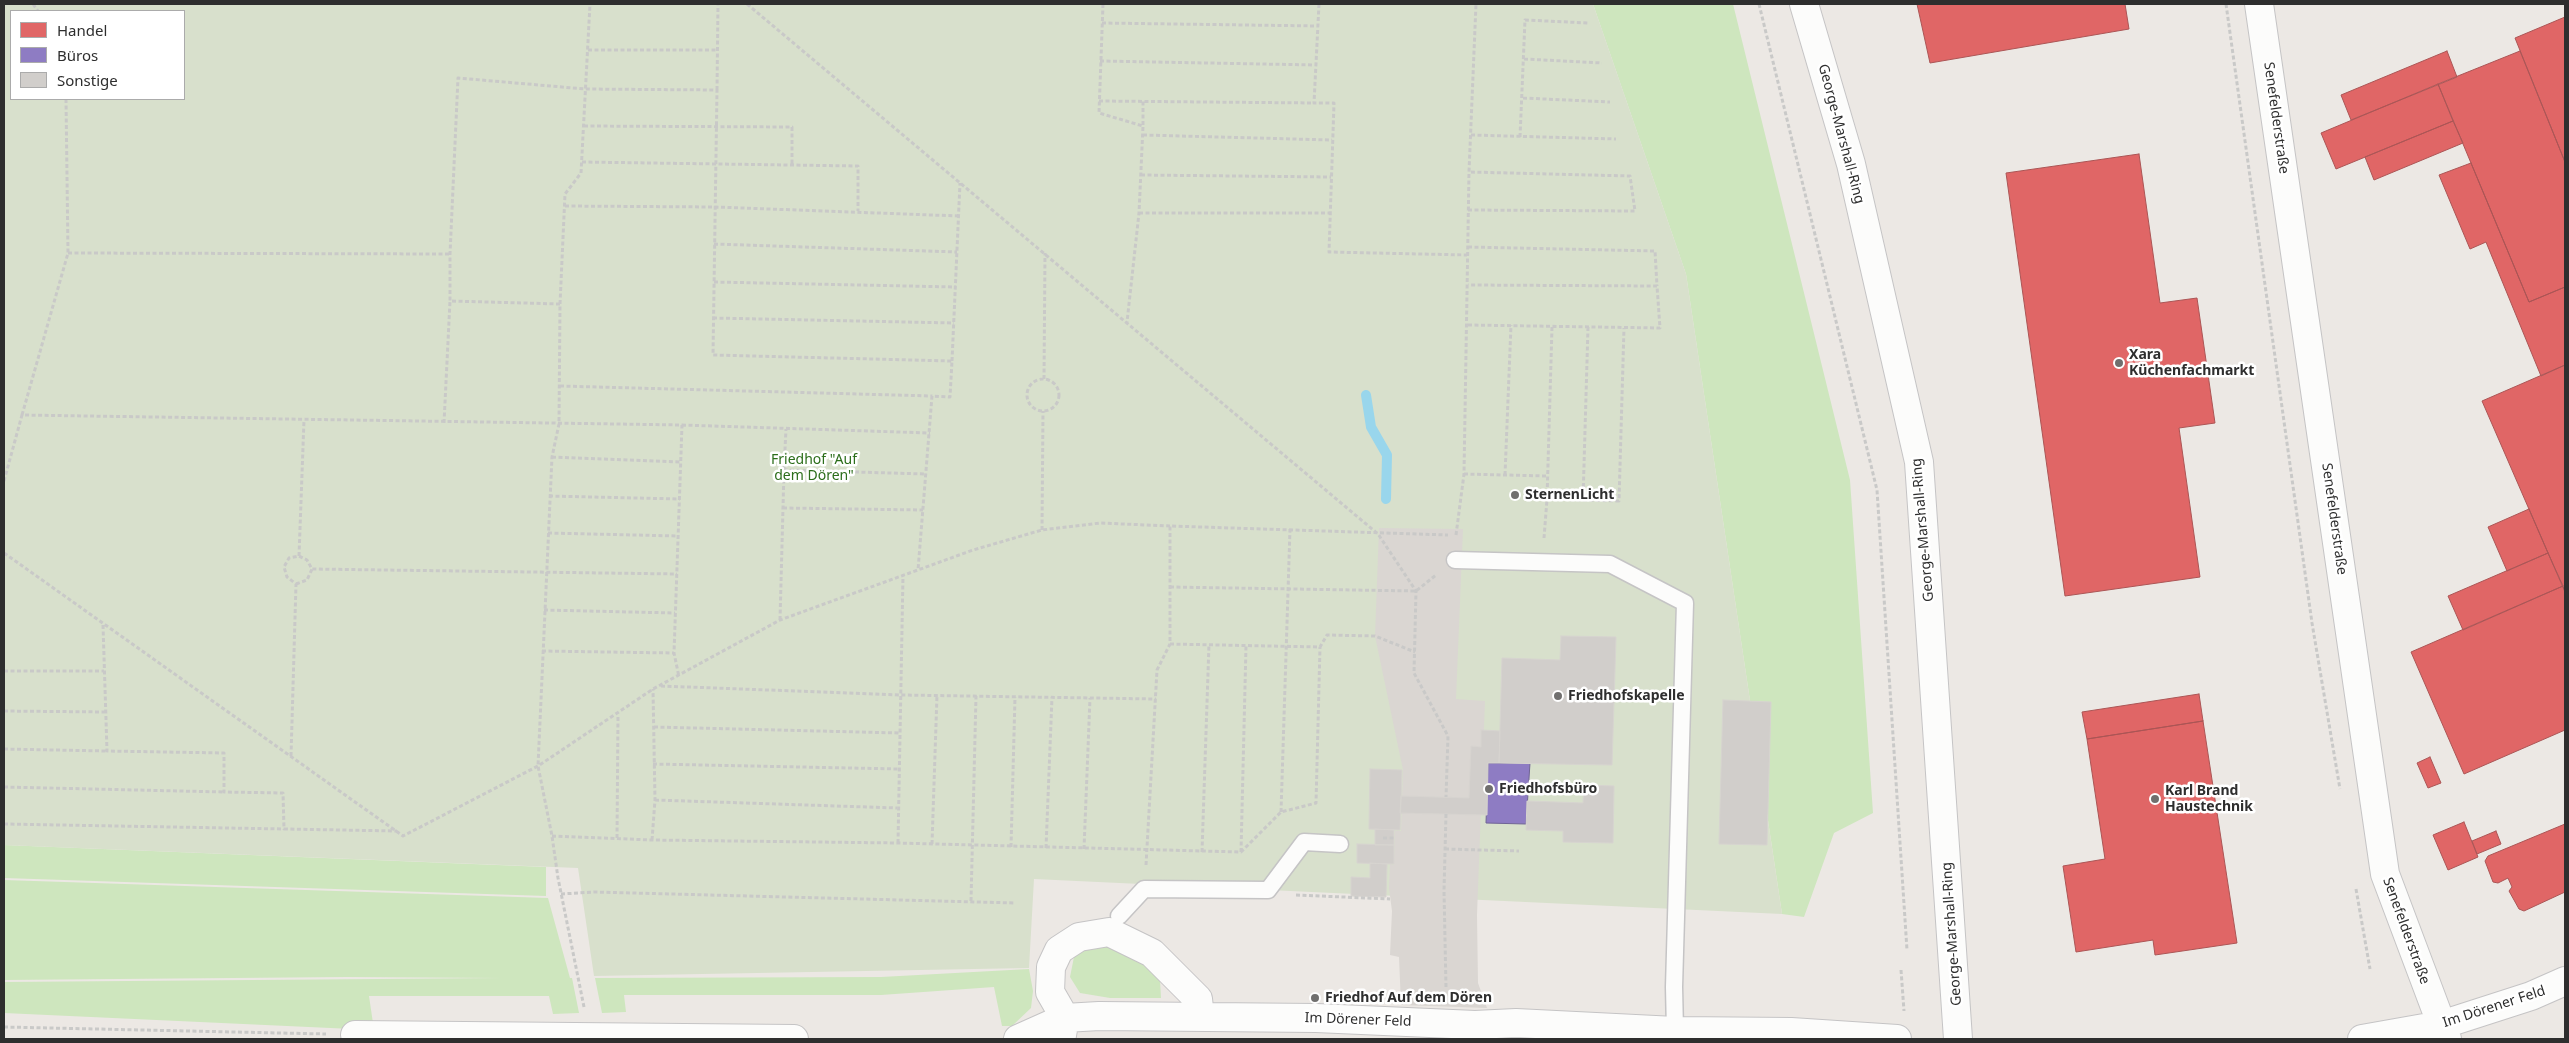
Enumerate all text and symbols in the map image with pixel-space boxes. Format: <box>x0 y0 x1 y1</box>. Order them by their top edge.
legend <box>10 10 185 100</box>
text: Handel <box>57 20 107 40</box>
text: Büros <box>57 45 98 65</box>
street label: Senefelderstraße <box>2260 61 2292 175</box>
street label: George-Marshall-Ring <box>1814 62 1868 206</box>
text: Sonstige <box>57 70 118 90</box>
place label: Xara Küchenfachmarkt <box>2129 347 2254 380</box>
marker: Xara Küchenfachmarkt <box>2113 357 2125 369</box>
park label: Friedhof "Auf dem Dören" <box>771 452 857 484</box>
street label: George-Marshall-Ring <box>1908 458 1938 602</box>
street label: Senefelderstraße <box>2318 462 2350 576</box>
place label: SternenLicht <box>1525 487 1614 503</box>
marker: SternenLicht <box>1509 489 1521 501</box>
place label: Friedhofskapelle <box>1568 688 1685 704</box>
marker: Friedhofskapelle <box>1552 690 1564 702</box>
place label: Friedhofsbüro <box>1499 781 1597 797</box>
marker: Friedhofsbüro <box>1483 783 1495 795</box>
place label: Karl Brand Haustechnik <box>2165 783 2253 816</box>
marker: Karl Brand Haustechnik <box>2149 793 2161 805</box>
street label: George-Marshall-Ring <box>1939 862 1965 1006</box>
street label: Senefelderstraße <box>2379 875 2433 987</box>
street label: Im Dörener Feld <box>2441 982 2547 1032</box>
place label: Friedhof Auf dem Dören <box>1325 990 1492 1006</box>
marker: Friedhof Auf dem Dören <box>1309 992 1321 1004</box>
street label: Im Dörener Feld <box>1304 1010 1412 1030</box>

